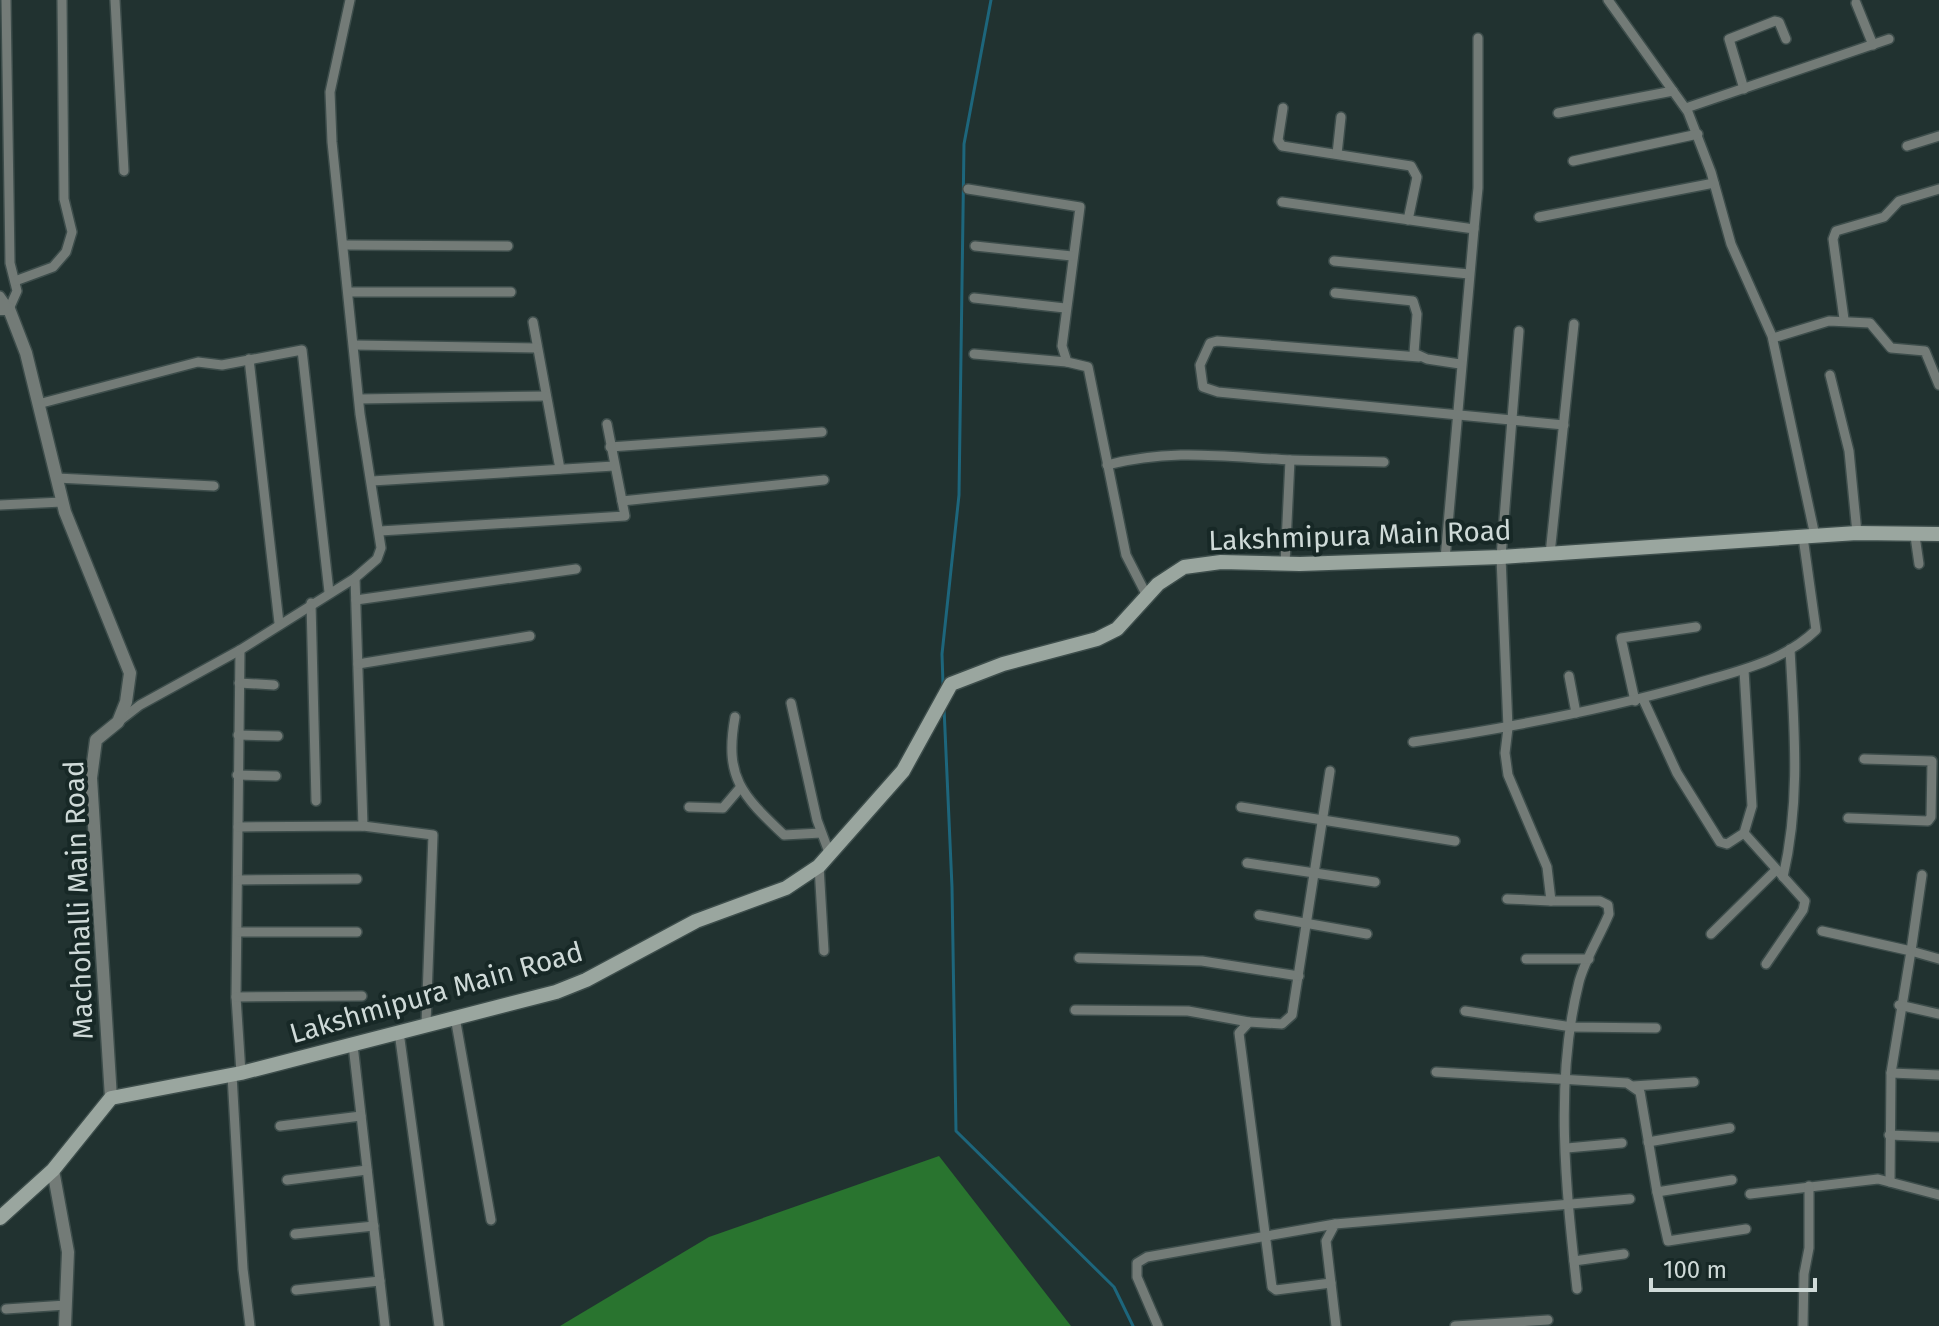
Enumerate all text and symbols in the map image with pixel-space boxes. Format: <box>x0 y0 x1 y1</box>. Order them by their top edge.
street label: Lakshmipura Main Road <box>1208 514 1512 557</box>
street label: Machohalli Main Road <box>57 760 100 1040</box>
street label: Lakshmipura Main Road <box>286 935 586 1050</box>
scale bar <box>1651 1242 1815 1292</box>
text: 100 m <box>1663 1256 1727 1284</box>

